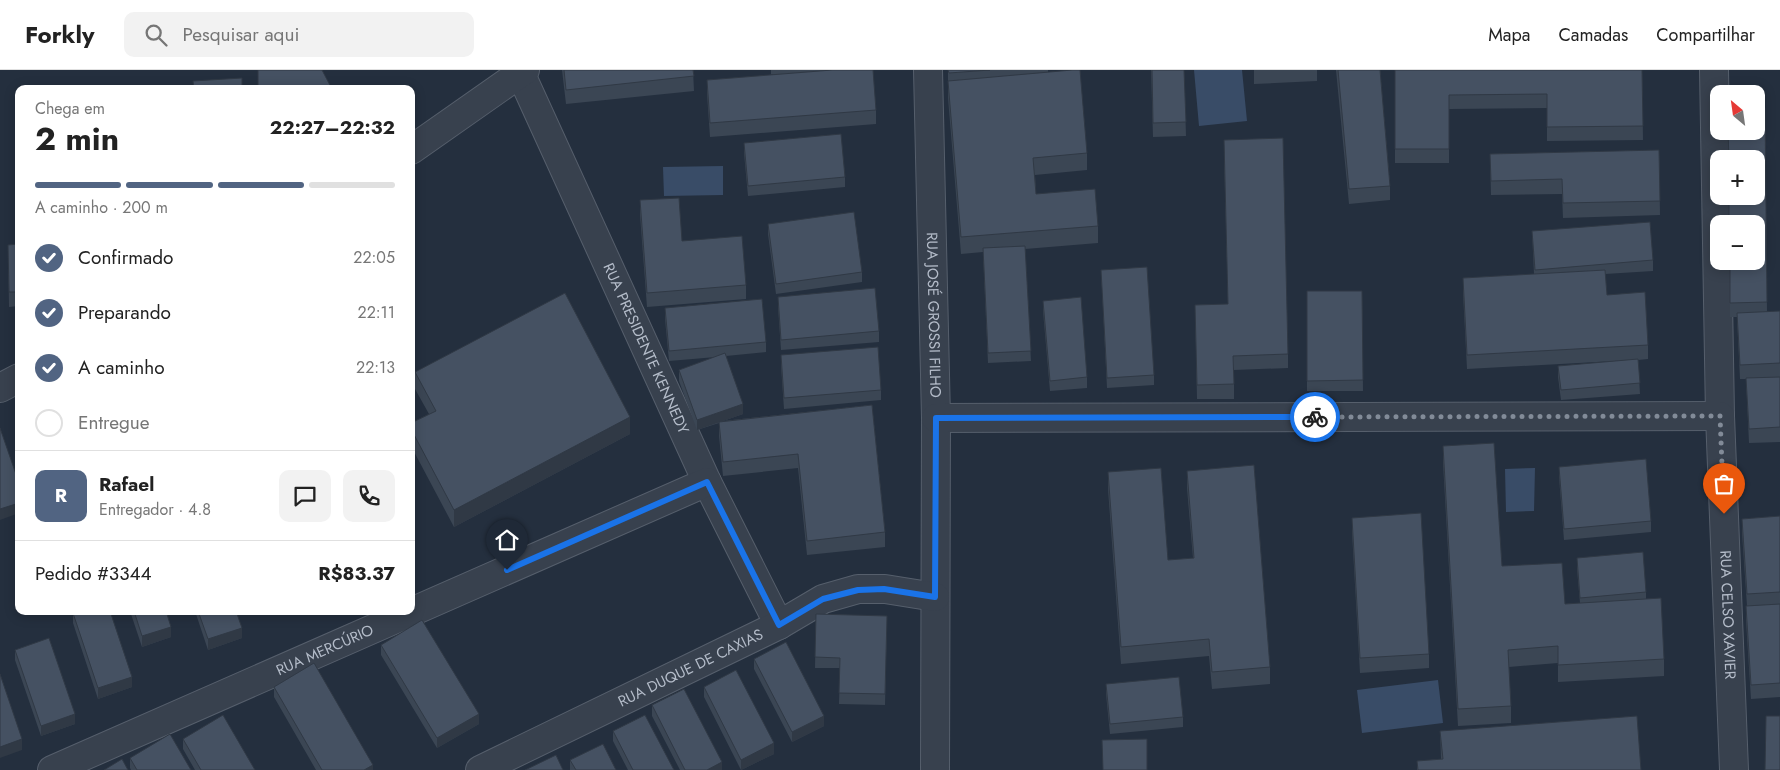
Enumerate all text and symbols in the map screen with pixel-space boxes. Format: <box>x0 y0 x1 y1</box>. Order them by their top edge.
search box <box>124 12 474 57</box>
text: Forkly <box>25 17 94 52</box>
icon: search <box>142 21 170 49</box>
text: Pesquisar aqui <box>182 21 299 48</box>
text: Mapa <box>1488 22 1530 48</box>
text: Camadas <box>1558 22 1628 48</box>
text: Compartilhar <box>1656 22 1755 48</box>
north arrow <box>1710 85 1765 140</box>
map controls <box>1710 85 1765 270</box>
text: Chega em <box>35 97 105 120</box>
text: 22:27–22:32 <box>270 114 395 141</box>
text: 2 min <box>35 116 119 162</box>
button: + <box>1710 150 1765 205</box>
text: A caminho · 200 m <box>35 196 168 219</box>
button: − <box>1710 215 1765 270</box>
street label: RUA JOSÉ GROSSI FILHO <box>921 232 947 398</box>
icon: check <box>35 244 63 272</box>
text: Confirmado <box>78 244 173 271</box>
text: 22:05 <box>353 246 395 269</box>
street label: RUA PRESIDENTE KENNEDY <box>598 259 695 438</box>
icon: check <box>35 299 63 327</box>
text: Preparando <box>78 299 171 326</box>
text: 22:11 <box>358 301 395 324</box>
icon: check <box>35 354 63 382</box>
text: A caminho <box>78 354 165 381</box>
text: 22:13 <box>356 356 395 379</box>
courier <box>1290 392 1340 442</box>
icon: bike <box>1301 403 1329 431</box>
text: Entregue <box>78 409 150 436</box>
pin <box>1703 463 1745 514</box>
button: chat <box>279 470 331 522</box>
button: phone <box>343 470 395 522</box>
icon: bag <box>1710 470 1738 498</box>
text: Rafael <box>99 471 154 498</box>
text: R <box>55 482 67 509</box>
text: Entregador · 4.8 <box>99 498 211 521</box>
pin <box>486 519 528 570</box>
icon: home <box>493 526 521 554</box>
street label: RUA CELSO XAVIER <box>1714 550 1741 680</box>
text: Pedido #3344 <box>35 560 152 587</box>
text: R$83.37 <box>318 560 395 587</box>
street label: RUA MERCÚRIO <box>272 619 377 681</box>
street label: RUA DUQUE DE CAXIAS <box>614 623 767 712</box>

